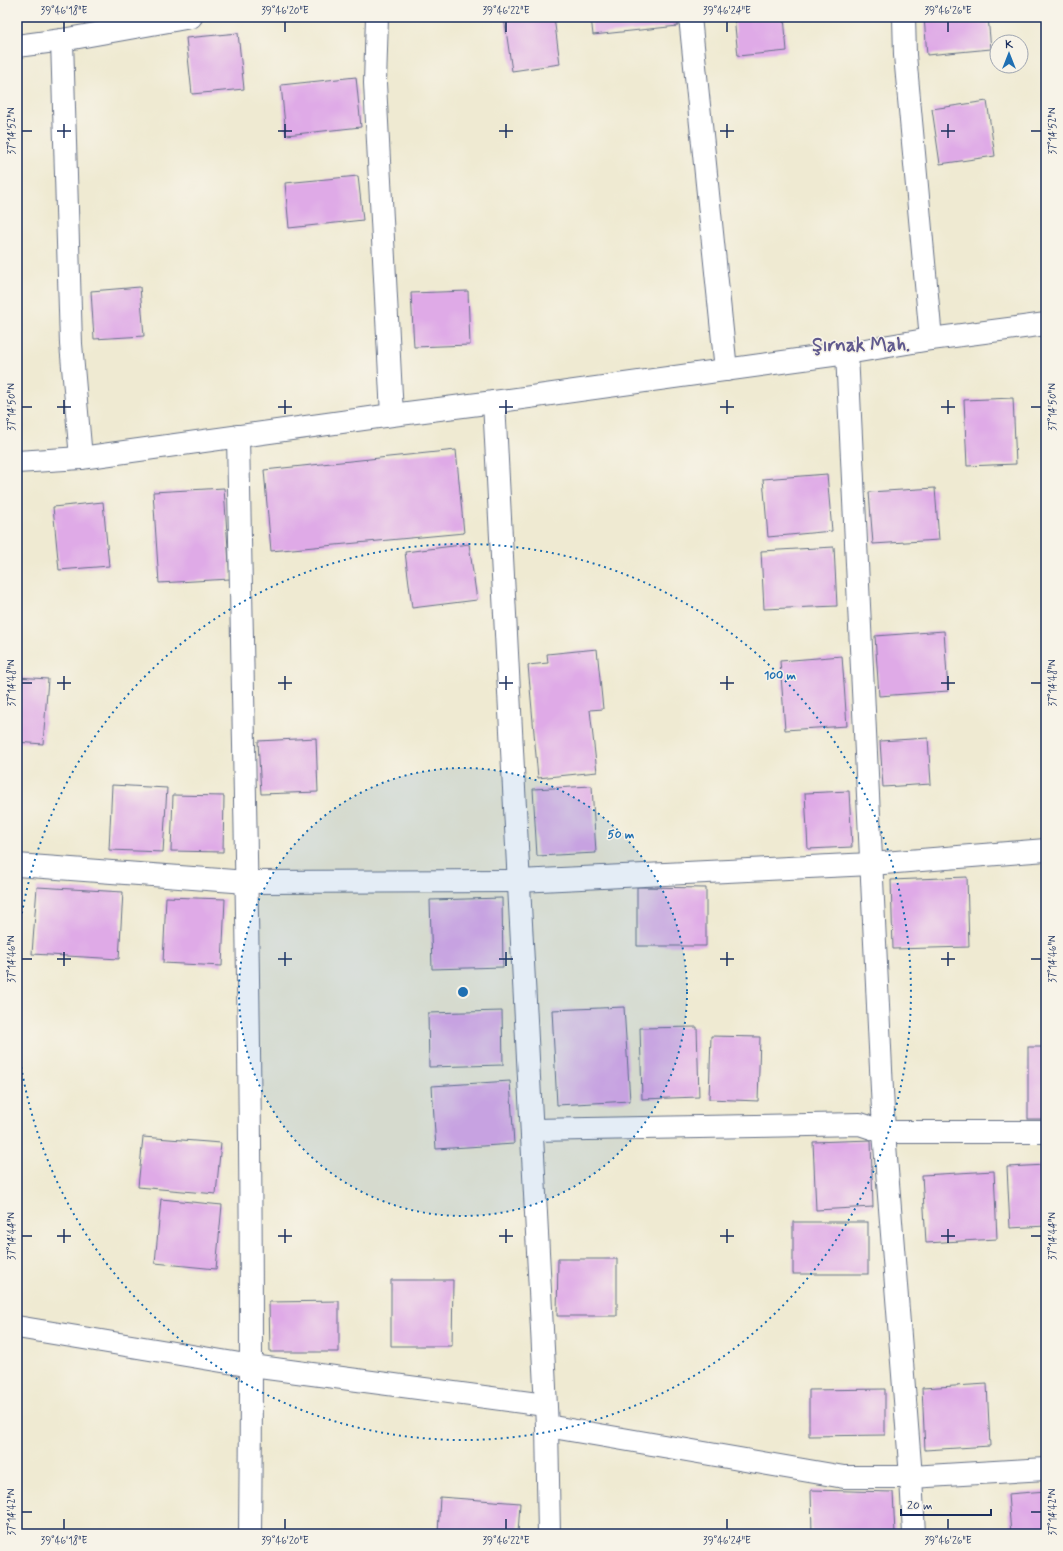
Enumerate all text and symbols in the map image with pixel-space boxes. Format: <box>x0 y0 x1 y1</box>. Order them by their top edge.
text: 39°46'18"E <box>41 4 88 18</box>
text: 39°46'20"E <box>261 4 309 18</box>
text: 39°46'22"E <box>483 4 530 18</box>
text: 39°46'24"E <box>703 4 751 18</box>
text: 39°46'26"E <box>924 4 972 18</box>
north arrow <box>989 34 1029 74</box>
text: K <box>1005 38 1013 52</box>
text: 37°14'52"N <box>5 107 19 155</box>
text: 37°14'52"N <box>1046 107 1060 155</box>
district label: Şırnak Mah. <box>812 333 910 358</box>
text: 37°14'50"N <box>5 383 19 431</box>
text: 37°14'50"N <box>1046 383 1060 431</box>
text: 37°14'48"N <box>5 659 19 707</box>
text: 37°14'48"N <box>1046 659 1060 707</box>
text: 100 m <box>764 668 797 684</box>
text: 50 m <box>608 827 635 843</box>
text: 37°14'46"N <box>5 935 19 983</box>
text: 37°14'46"N <box>1046 935 1060 983</box>
centre of rings <box>456 985 470 999</box>
text: 37°14'44"N <box>5 1212 19 1260</box>
text: 37°14'44"N <box>1046 1212 1060 1260</box>
text: 37°14'42"N <box>5 1488 19 1536</box>
text: 37°14'42"N <box>1046 1488 1060 1536</box>
scale bar <box>901 1491 991 1517</box>
text: 20 m <box>907 1498 933 1514</box>
text: 39°46'18"E <box>41 1534 88 1548</box>
text: 39°46'20"E <box>261 1534 309 1548</box>
text: 39°46'22"E <box>483 1534 530 1548</box>
text: 39°46'24"E <box>703 1534 751 1548</box>
text: 39°46'26"E <box>924 1534 972 1548</box>

